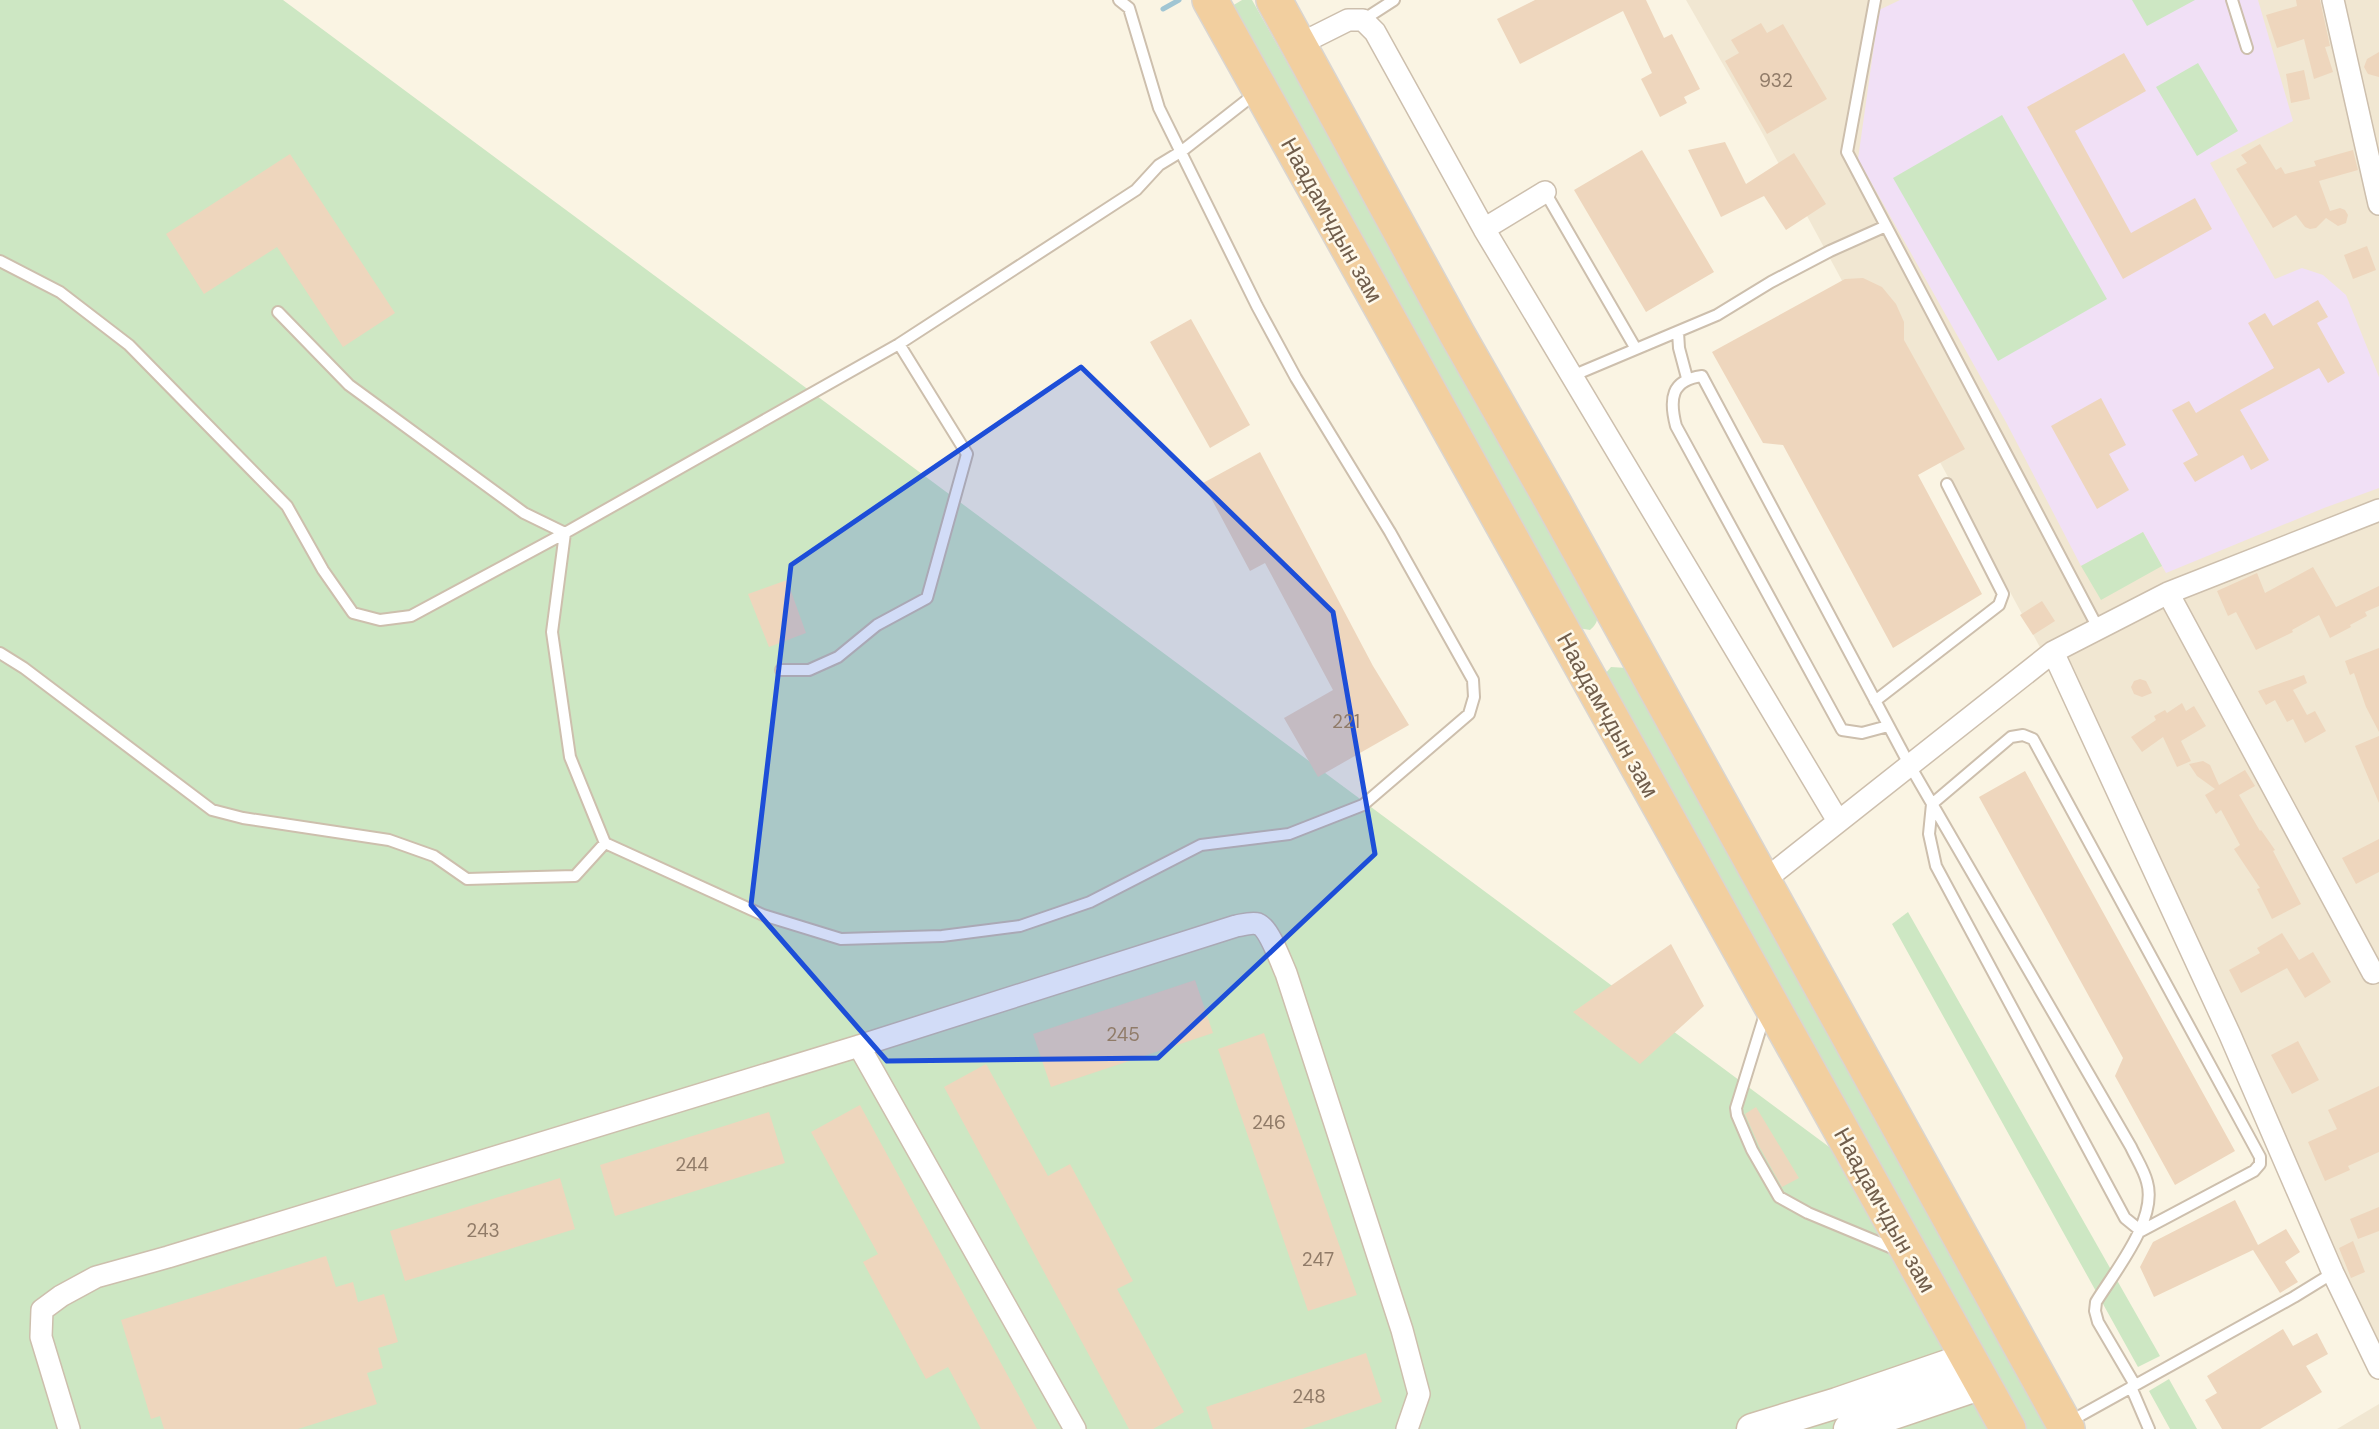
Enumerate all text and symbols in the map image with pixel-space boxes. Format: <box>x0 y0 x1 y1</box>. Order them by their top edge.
house number: 932 <box>1759 68 1793 93</box>
street label: Наадамчдын зам <box>1274 132 1390 308</box>
street label: Наадамчдын зам <box>1550 627 1666 803</box>
house number: 221 <box>1332 709 1360 734</box>
house number: 245 <box>1106 1022 1140 1047</box>
house number: 246 <box>1252 1110 1286 1135</box>
street label: Наадамчдын зам <box>1827 1122 1943 1298</box>
house number: 244 <box>675 1152 709 1177</box>
house number: 243 <box>466 1218 500 1243</box>
house number: 247 <box>1302 1247 1334 1272</box>
house number: 248 <box>1292 1384 1326 1409</box>

